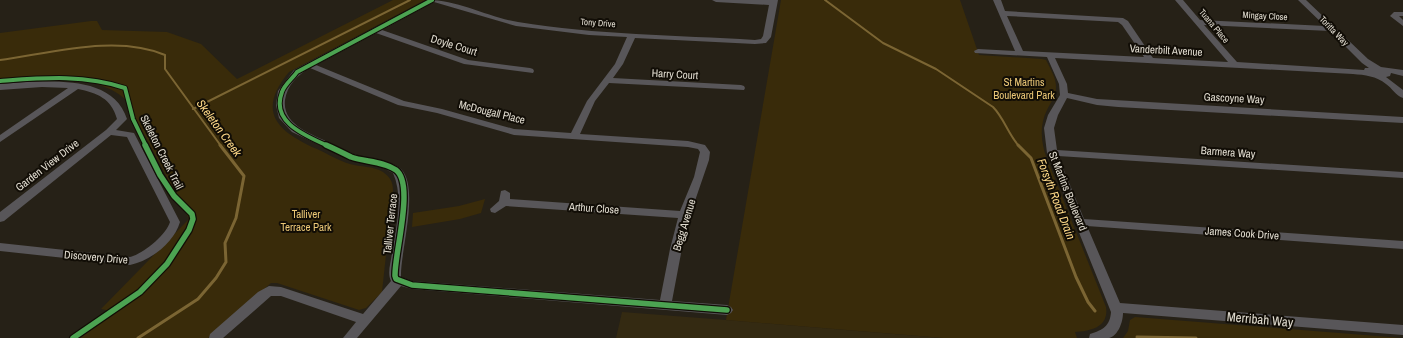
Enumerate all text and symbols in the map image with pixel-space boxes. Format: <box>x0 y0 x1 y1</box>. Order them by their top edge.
street label: Tuana Place <box>1196 7 1232 45</box>
street label: Mingay Close <box>1242 9 1288 23</box>
street label: Toritta Way <box>1317 14 1351 49</box>
street label: Tony Drive <box>580 16 616 30</box>
street label: Doyle Court <box>429 31 479 59</box>
street label: Vanderbilt Avenue <box>1129 41 1203 59</box>
street label: Harry Court <box>651 66 699 82</box>
park label: St Martins Boulevard Park <box>993 75 1055 102</box>
street label: Gascoyne Way <box>1203 89 1265 107</box>
water label: Skeleton Creek <box>193 96 246 161</box>
street label: McDougall Place <box>457 97 527 127</box>
street label: Skeleton Creek Trail <box>137 112 187 192</box>
street label: Garden View Drive <box>13 136 81 194</box>
street label: Barmera Way <box>1200 143 1256 161</box>
street label: St Martins Boulevard <box>1046 149 1090 233</box>
water label: Forsyth Road Drain <box>1033 156 1079 242</box>
street label: Talliver Terrace <box>380 193 400 255</box>
street label: Begg Avenue <box>669 197 699 253</box>
street label: Arthur Close <box>568 199 619 217</box>
park label: Talliver Terrace Park <box>280 207 332 234</box>
street label: James Cook Drive <box>1205 223 1279 243</box>
street label: Discovery Drive <box>63 247 129 267</box>
street label: Merribah Way <box>1226 308 1295 331</box>

